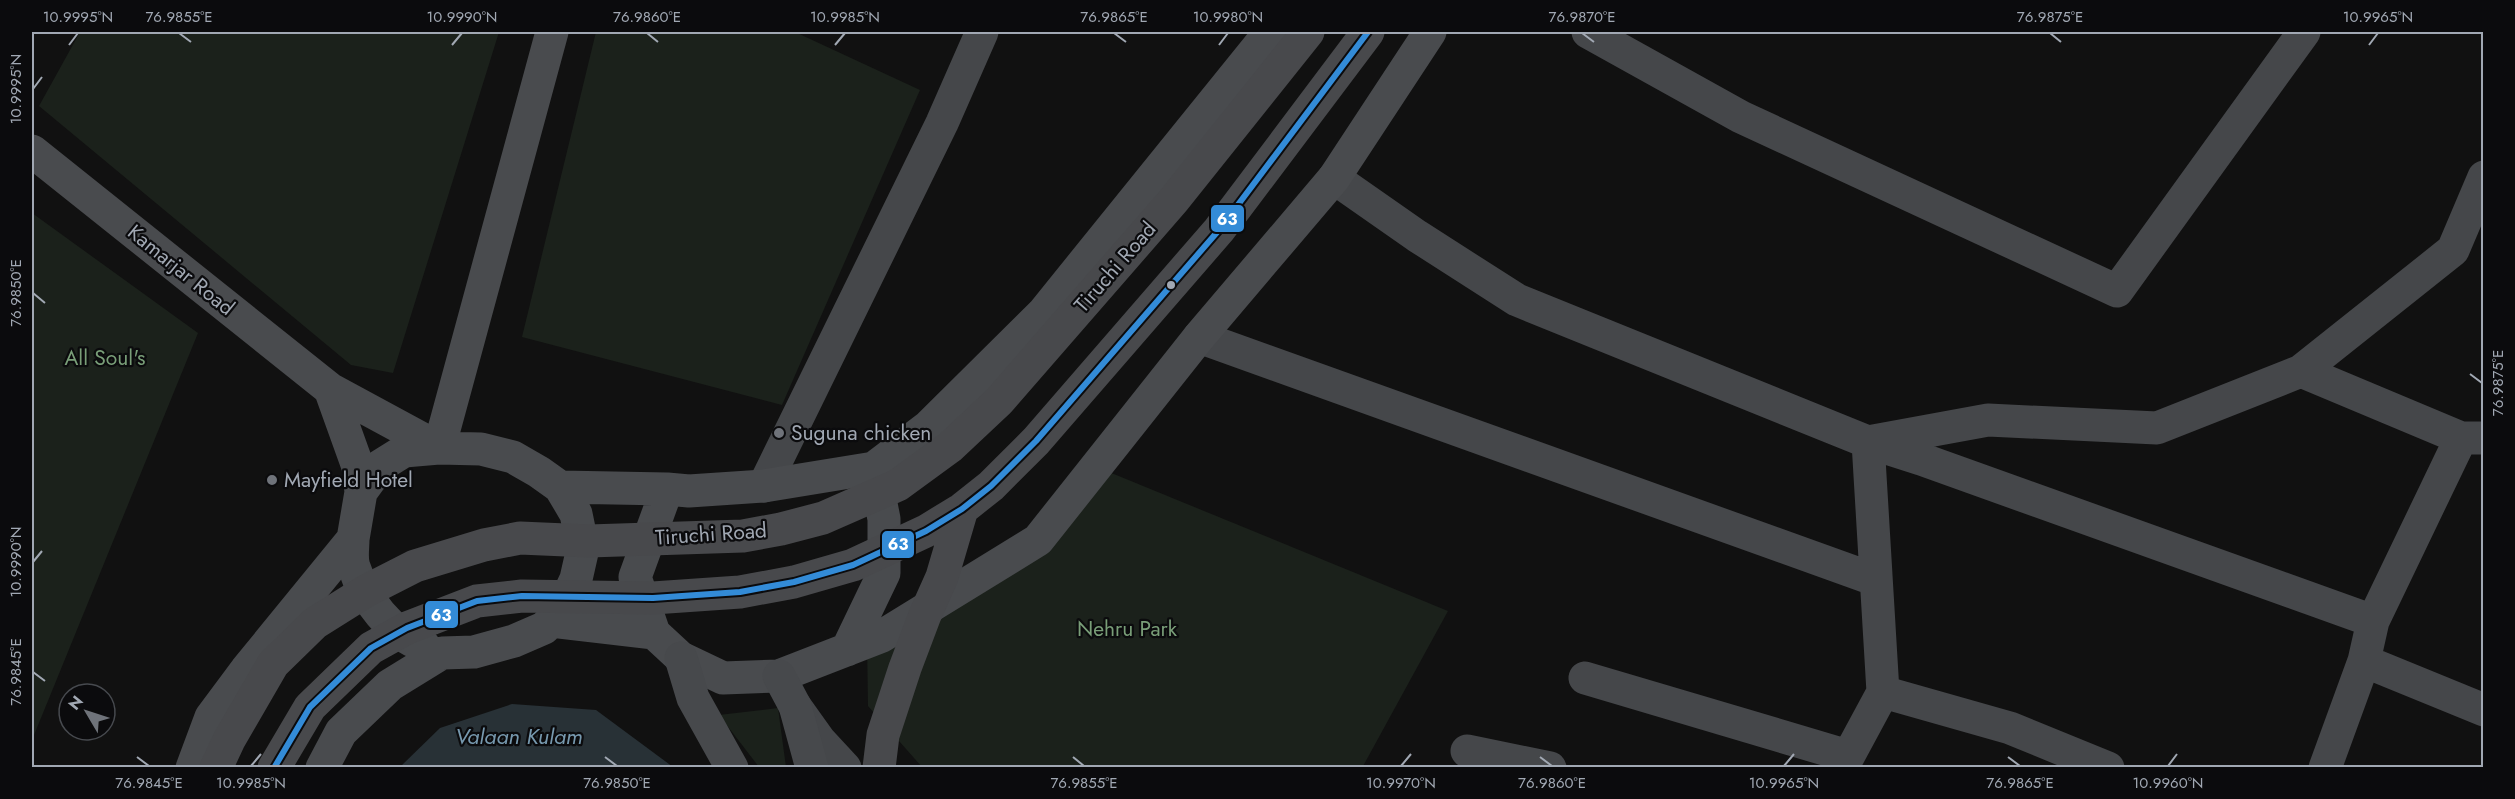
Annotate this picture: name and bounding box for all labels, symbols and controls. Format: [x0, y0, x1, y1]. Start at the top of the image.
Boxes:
text: 10.9995°N [43, 6, 113, 28]
text: 76.9855°E [145, 6, 213, 28]
text: 10.9990°N [427, 6, 497, 28]
text: 76.9860°E [613, 6, 681, 28]
text: 10.9985°N [810, 6, 880, 28]
text: 76.9865°E [1080, 6, 1148, 28]
text: 10.9980°N [1193, 6, 1263, 28]
text: 76.9870°E [1549, 6, 1615, 28]
text: 76.9875°E [2017, 6, 2083, 28]
text: 10.9965°N [2343, 6, 2413, 28]
text: 10.9995°N [5, 54, 27, 124]
line badge: 63 [1210, 204, 1245, 233]
text: 63 [1217, 208, 1237, 231]
street label: Tiruchi Road [1067, 215, 1163, 319]
street label: Kamarjar Road [121, 217, 241, 323]
text: 76.9850°E [5, 259, 27, 327]
unlabelled marker [1165, 279, 1177, 291]
park label: All Soul's [65, 343, 146, 373]
text: 76.9875°E [2487, 350, 2509, 416]
place label: Suguna chicken [791, 418, 931, 448]
marker: Suguna chicken [772, 426, 786, 440]
place label: Mayfield Hotel [284, 465, 413, 495]
marker: Mayfield Hotel [265, 473, 279, 487]
street label: Tiruchi Road [654, 515, 768, 553]
text: 10.9990°N [5, 527, 27, 597]
line badge: 63 [881, 530, 915, 559]
text: 63 [888, 533, 908, 556]
line badge: 63 [424, 600, 459, 629]
text: 63 [431, 604, 451, 627]
park label: Nehru Park [1077, 614, 1178, 644]
text: 76.9845°E [5, 638, 27, 706]
north arrow [57, 682, 117, 742]
text: N [63, 691, 89, 715]
water label: Valaan Kulam [455, 720, 583, 752]
text: 76.9845°E [115, 772, 183, 794]
text: 10.9985°N [216, 772, 286, 794]
text: 76.9850°E [583, 772, 651, 794]
text: 76.9855°E [1050, 772, 1118, 794]
text: 10.9970°N [1366, 772, 1436, 794]
text: 76.9860°E [1518, 772, 1586, 794]
text: 10.9965°N [1749, 772, 1819, 794]
text: 76.9865°E [1986, 772, 2054, 794]
text: 10.9960°N [2133, 772, 2203, 794]

